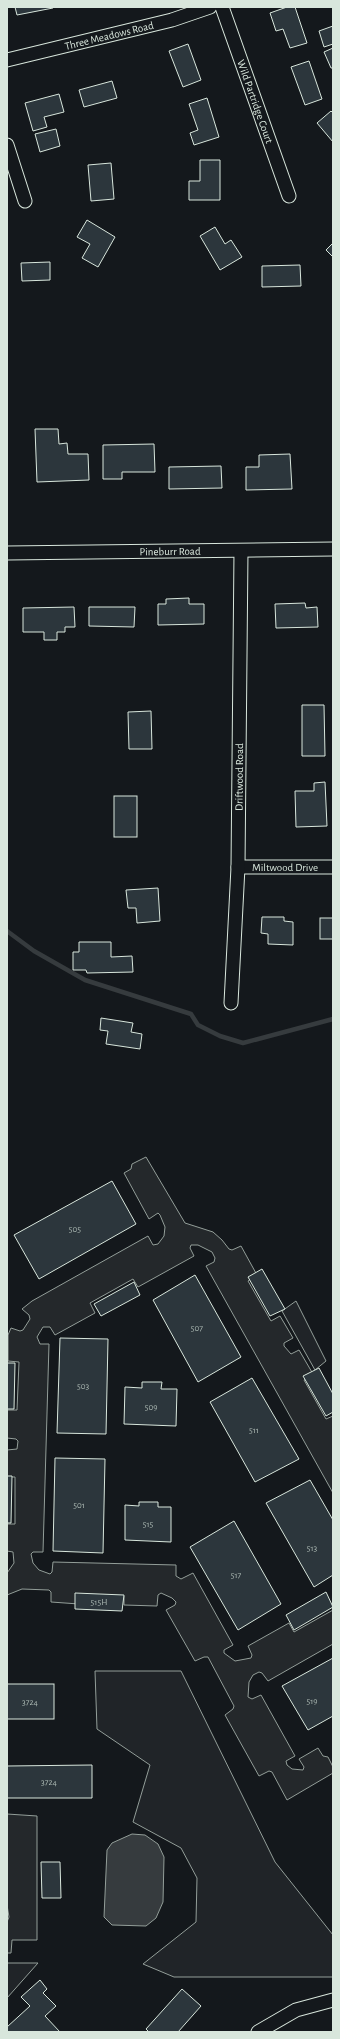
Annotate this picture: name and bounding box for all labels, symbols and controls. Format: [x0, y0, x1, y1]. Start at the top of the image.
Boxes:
street label: Three Meadows Road [63, 19, 155, 51]
street label: Wild Partridge Court [236, 58, 275, 145]
street label: Pineburr Road [139, 545, 201, 557]
street label: Driftwood Road [233, 743, 245, 811]
street label: Miltwood Drive [252, 862, 318, 873]
house number: 505 [69, 1225, 81, 1234]
house number: 507 [191, 1324, 203, 1333]
house number: 503 [77, 1382, 89, 1391]
house number: 509 [145, 1403, 157, 1412]
house number: 511 [249, 1426, 259, 1435]
house number: 501 [73, 1501, 85, 1510]
house number: 515 [143, 1520, 154, 1529]
house number: 513 [307, 1544, 318, 1553]
house number: 517 [231, 1571, 242, 1580]
house number: 515H [91, 1598, 107, 1607]
house number: 519 [306, 1697, 318, 1706]
house number: 3724 [22, 1698, 39, 1707]
house number: 3724 [41, 1778, 58, 1787]

